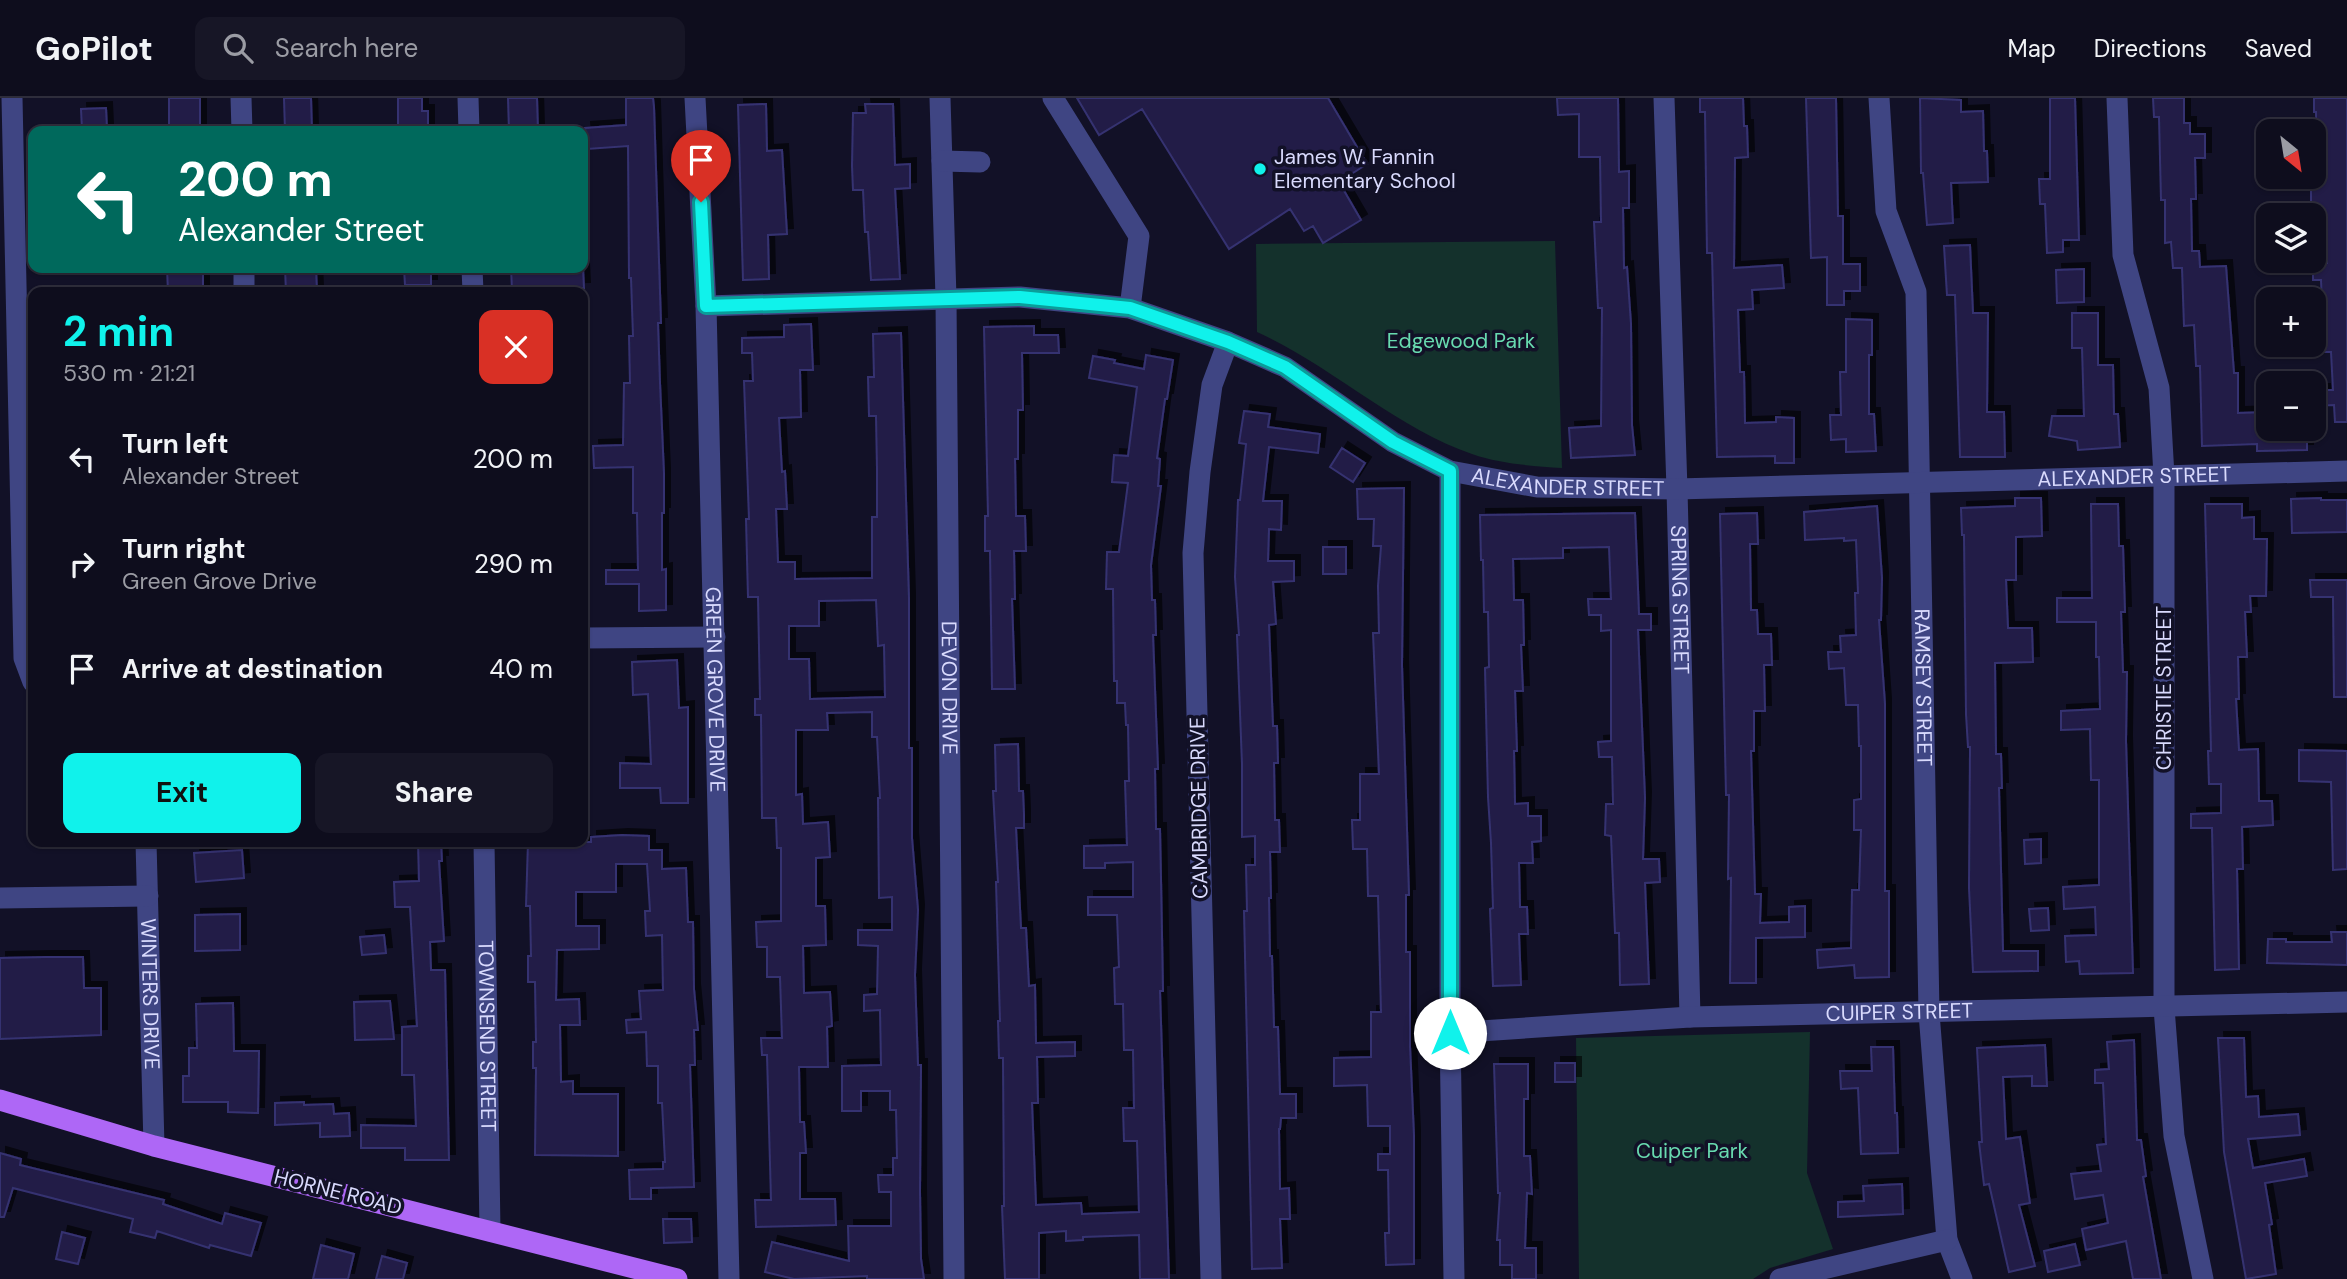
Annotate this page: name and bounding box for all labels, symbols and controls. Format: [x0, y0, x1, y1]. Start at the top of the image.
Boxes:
search box [195, 17, 685, 80]
text: GoPilot [35, 27, 153, 70]
icon: search [219, 29, 257, 67]
text: Search here [275, 31, 418, 65]
text: Map [2008, 33, 2056, 64]
text: Directions [2094, 33, 2207, 64]
text: Saved [2245, 33, 2312, 64]
north arrow [2256, 119, 2326, 189]
map controls [2256, 119, 2326, 441]
pin [671, 130, 731, 202]
icon: arrive [682, 141, 720, 179]
place label: James W. Fannin Elementary School [1274, 143, 1456, 195]
text: 200 m [178, 147, 333, 211]
icon: left [63, 154, 154, 245]
marker: James W. Fannin Elementary School [1252, 161, 1268, 177]
button: layers [2256, 203, 2326, 273]
text: Alexander Street [178, 209, 425, 251]
button: + [2256, 287, 2326, 357]
text: 2 min [63, 304, 174, 359]
button: close [479, 310, 553, 384]
park label: Edgewood Park [1387, 327, 1536, 355]
text: 530 m · 21:21 [63, 358, 195, 388]
button: − [2256, 371, 2326, 441]
text: Turn left [122, 427, 229, 461]
icon: left [63, 440, 101, 478]
text: 200 m [473, 442, 553, 476]
street label: ALEXANDER STREET [2037, 460, 2232, 493]
text: Alexander Street [122, 461, 299, 491]
street label: ALEXANDER STREET [1469, 461, 1665, 503]
street label: SPRING STREET [1664, 525, 1696, 675]
text: Turn right [122, 532, 246, 566]
icon: right [63, 545, 101, 583]
text: 290 m [474, 547, 553, 581]
text: Green Grove Drive [122, 566, 317, 596]
street label: GREEN GROVE DRIVE [699, 586, 731, 793]
street label: CHRISTIE STREET [2150, 606, 2178, 770]
street label: RAMSEY STREET [1908, 608, 1939, 767]
street label: DEVON DRIVE [935, 621, 964, 755]
icon: arrive [63, 650, 101, 688]
text: Arrive at destination [122, 652, 383, 686]
text: 40 m [489, 652, 553, 686]
street label: CAMBRIDGE DRIVE [1183, 717, 1215, 899]
button: Exit [63, 753, 301, 833]
button: Share [315, 753, 553, 833]
street label: WINTERS DRIVE [134, 918, 166, 1070]
street label: TOWNSEND STREET [472, 940, 502, 1132]
position arrow [1413, 996, 1487, 1070]
street label: CUIPER STREET [1825, 997, 1974, 1028]
park label: Cuiper Park [1636, 1137, 1748, 1165]
street label: HORNE ROAD [271, 1163, 405, 1221]

